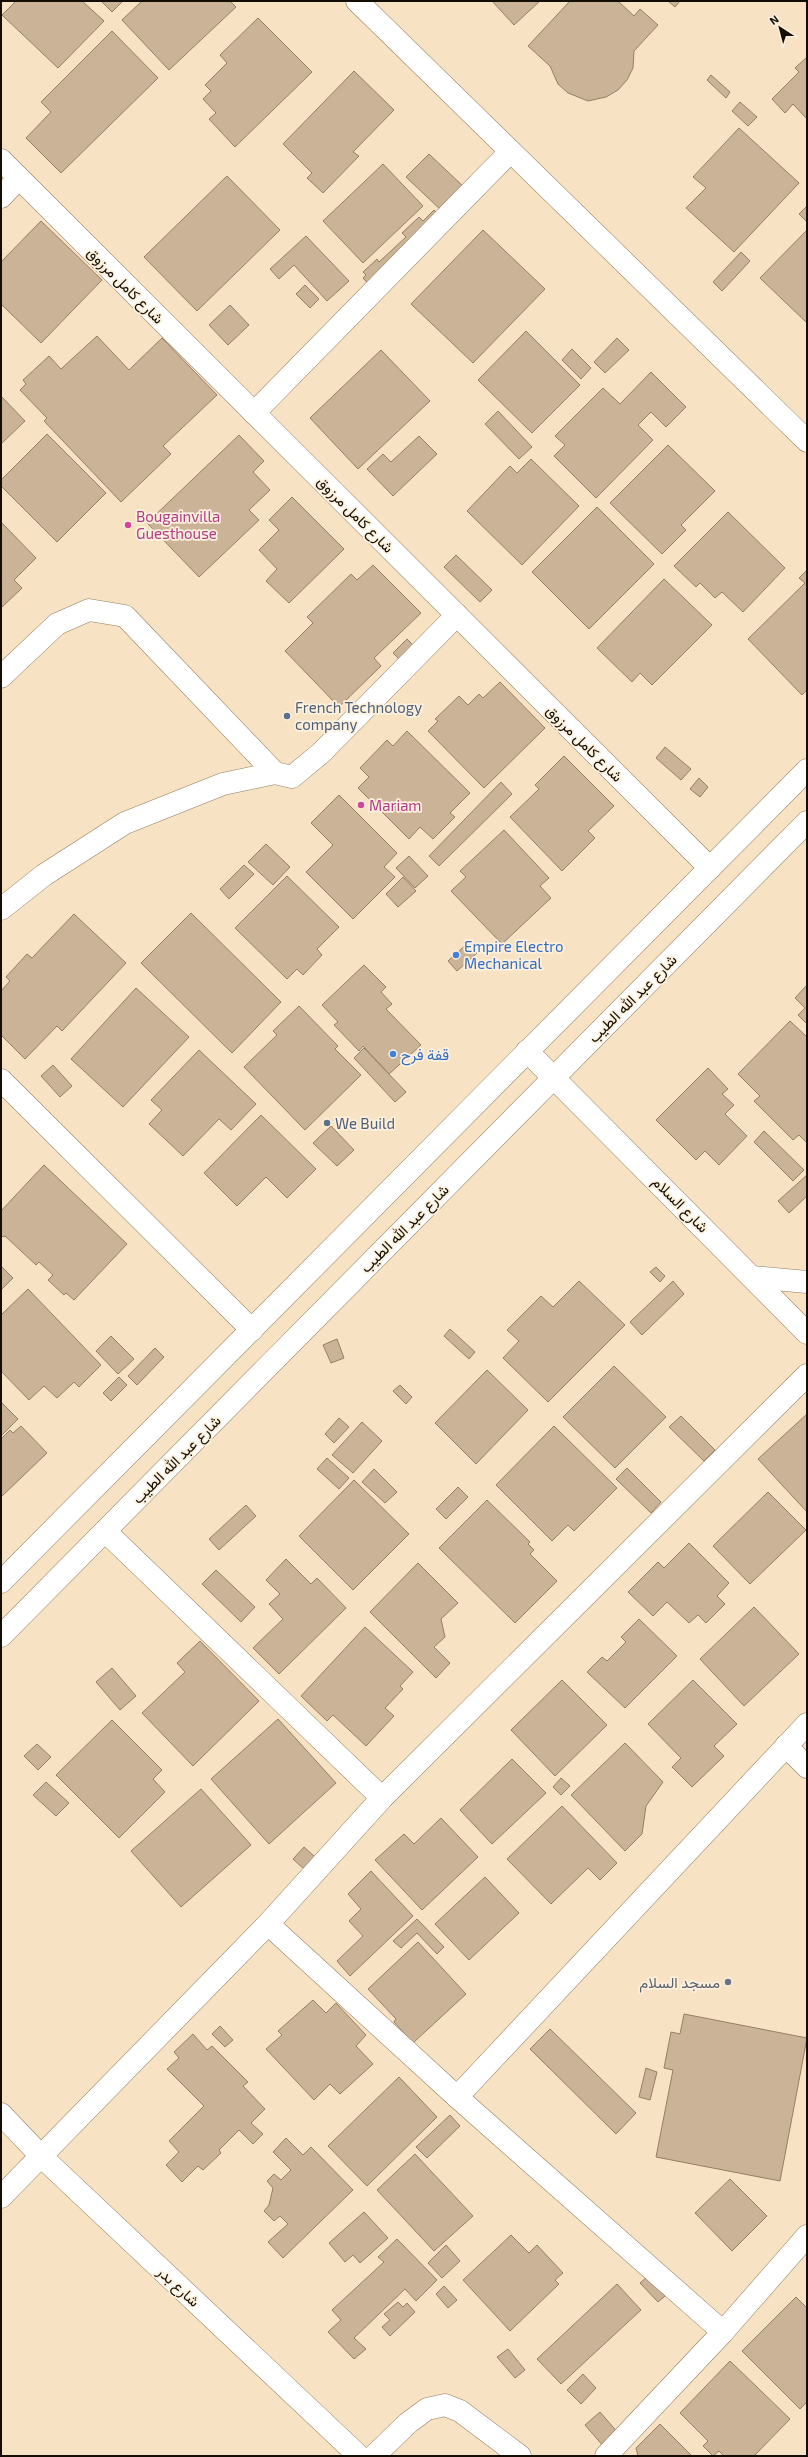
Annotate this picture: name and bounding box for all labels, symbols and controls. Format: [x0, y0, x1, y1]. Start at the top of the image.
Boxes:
north arrow [760, 8, 800, 48]
text: N [767, 12, 781, 27]
street label: شارع كامل مرزوق [82, 243, 168, 329]
street label: شارع كامل مرزوق [312, 472, 398, 558]
place label: Bougainvilla Guesthouse [136, 507, 220, 542]
marker: Bougainvilla Guesthouse [123, 520, 133, 530]
place label: French Technology company [295, 698, 422, 733]
street label: شارع كامل مرزوق [541, 701, 627, 787]
marker: French Technology company [282, 711, 292, 721]
place label: Mariam [369, 796, 422, 814]
marker: Mariam [356, 800, 366, 810]
place label: Empire Electro Mechanical [464, 937, 563, 972]
marker: Empire Electro Mechanical [451, 950, 461, 960]
street label: شارع عبد الله الطيب [584, 950, 682, 1048]
place label: قفة فرح [401, 1045, 449, 1066]
marker: قفة فرح [388, 1049, 398, 1059]
place label: We Build [335, 1114, 395, 1132]
marker: We Build [322, 1118, 332, 1128]
street label: شارع السلام [647, 1172, 713, 1238]
street label: شارع عبد الله الطيب [356, 1180, 454, 1278]
street label: شارع عبد الله الطيب [128, 1411, 226, 1509]
place label: مسجد السلام [639, 1973, 720, 1993]
marker: مسجد السلام [723, 1977, 733, 1987]
street label: شارع بدر [151, 2261, 204, 2312]

